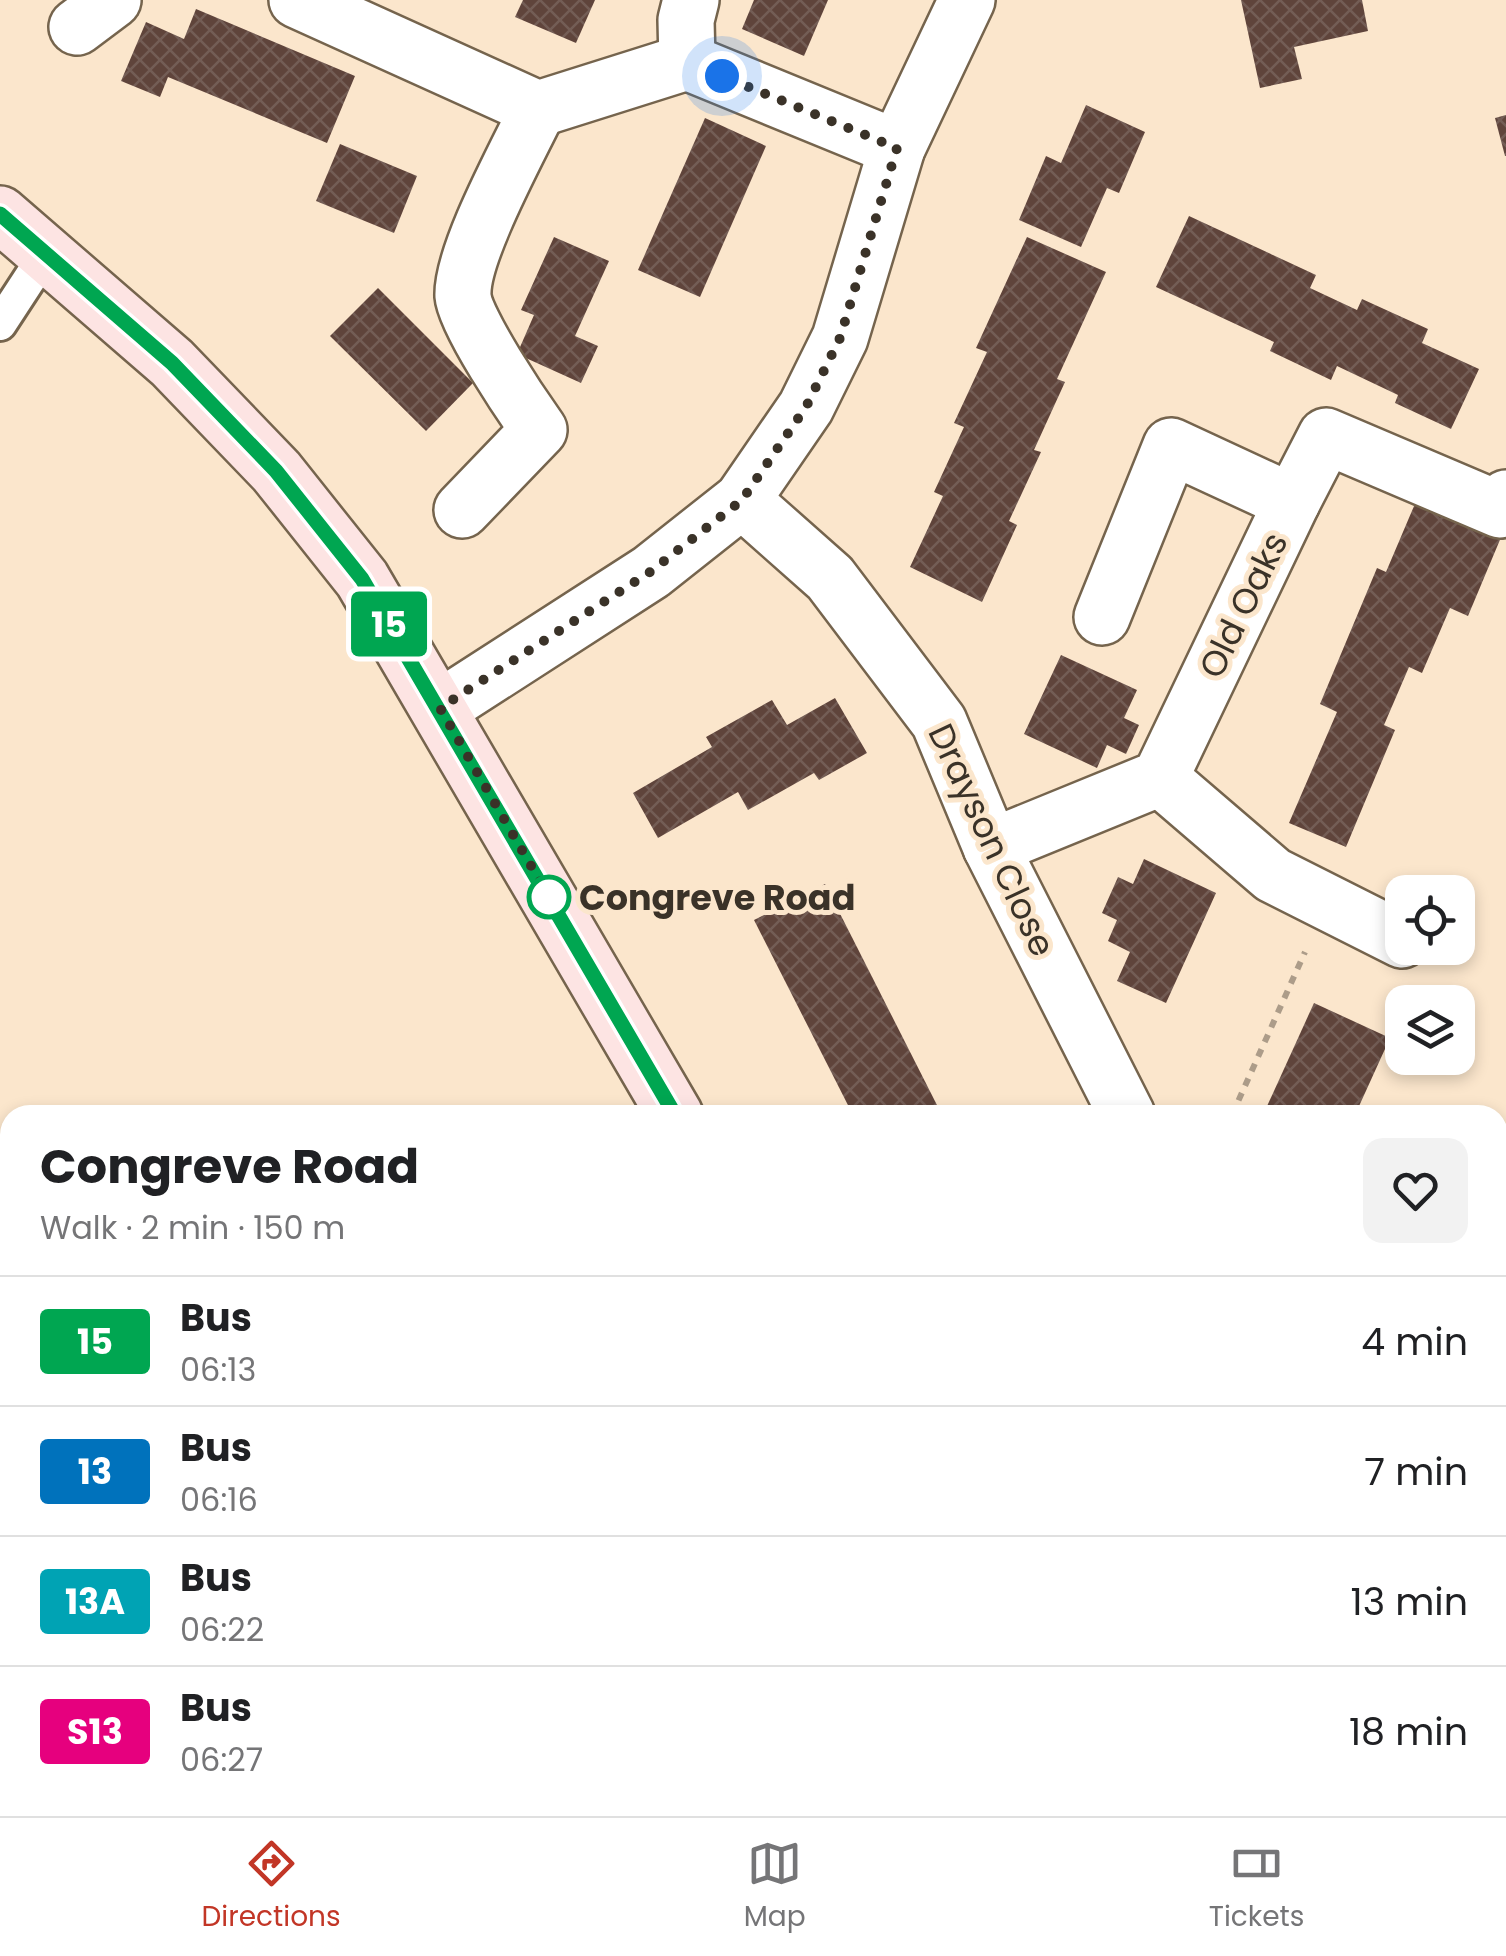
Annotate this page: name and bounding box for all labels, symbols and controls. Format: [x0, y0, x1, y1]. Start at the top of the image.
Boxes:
your location [697, 51, 747, 101]
street label: Old Oaks [1187, 524, 1299, 686]
line badge: 15 [344, 592, 434, 656]
text: 15 [371, 600, 407, 649]
street label: Drayson Close [917, 716, 1067, 964]
place label: Congreve Road [579, 873, 855, 922]
map controls [1385, 875, 1475, 1075]
button: locate [1385, 875, 1475, 965]
marker: Congreve Road [528, 876, 570, 918]
button: layers [1385, 985, 1475, 1075]
text: Congreve Road [40, 1133, 419, 1200]
button: heart [1363, 1138, 1468, 1243]
text: Walk · 2 min · 150 m [40, 1205, 345, 1250]
text: Bus [180, 1291, 252, 1344]
text: 4 min [1361, 1315, 1468, 1368]
text: 15 [77, 1317, 113, 1366]
text: 06:13 [180, 1347, 256, 1392]
text: Bus [180, 1421, 252, 1474]
text: 7 min [1364, 1445, 1468, 1498]
text: 13 [78, 1447, 112, 1496]
text: 06:16 [180, 1477, 258, 1522]
text: Bus [180, 1551, 252, 1604]
text: 13 min [1351, 1575, 1468, 1628]
text: 13A [65, 1577, 125, 1626]
text: 06:22 [180, 1607, 264, 1652]
text: Bus [180, 1681, 252, 1734]
text: 18 min [1349, 1705, 1468, 1758]
text: S13 [67, 1707, 123, 1756]
text: 06:27 [180, 1737, 263, 1782]
tab: Directions [202, 1836, 341, 1938]
tab: Map [744, 1836, 806, 1938]
tab: Tickets [1209, 1836, 1304, 1938]

